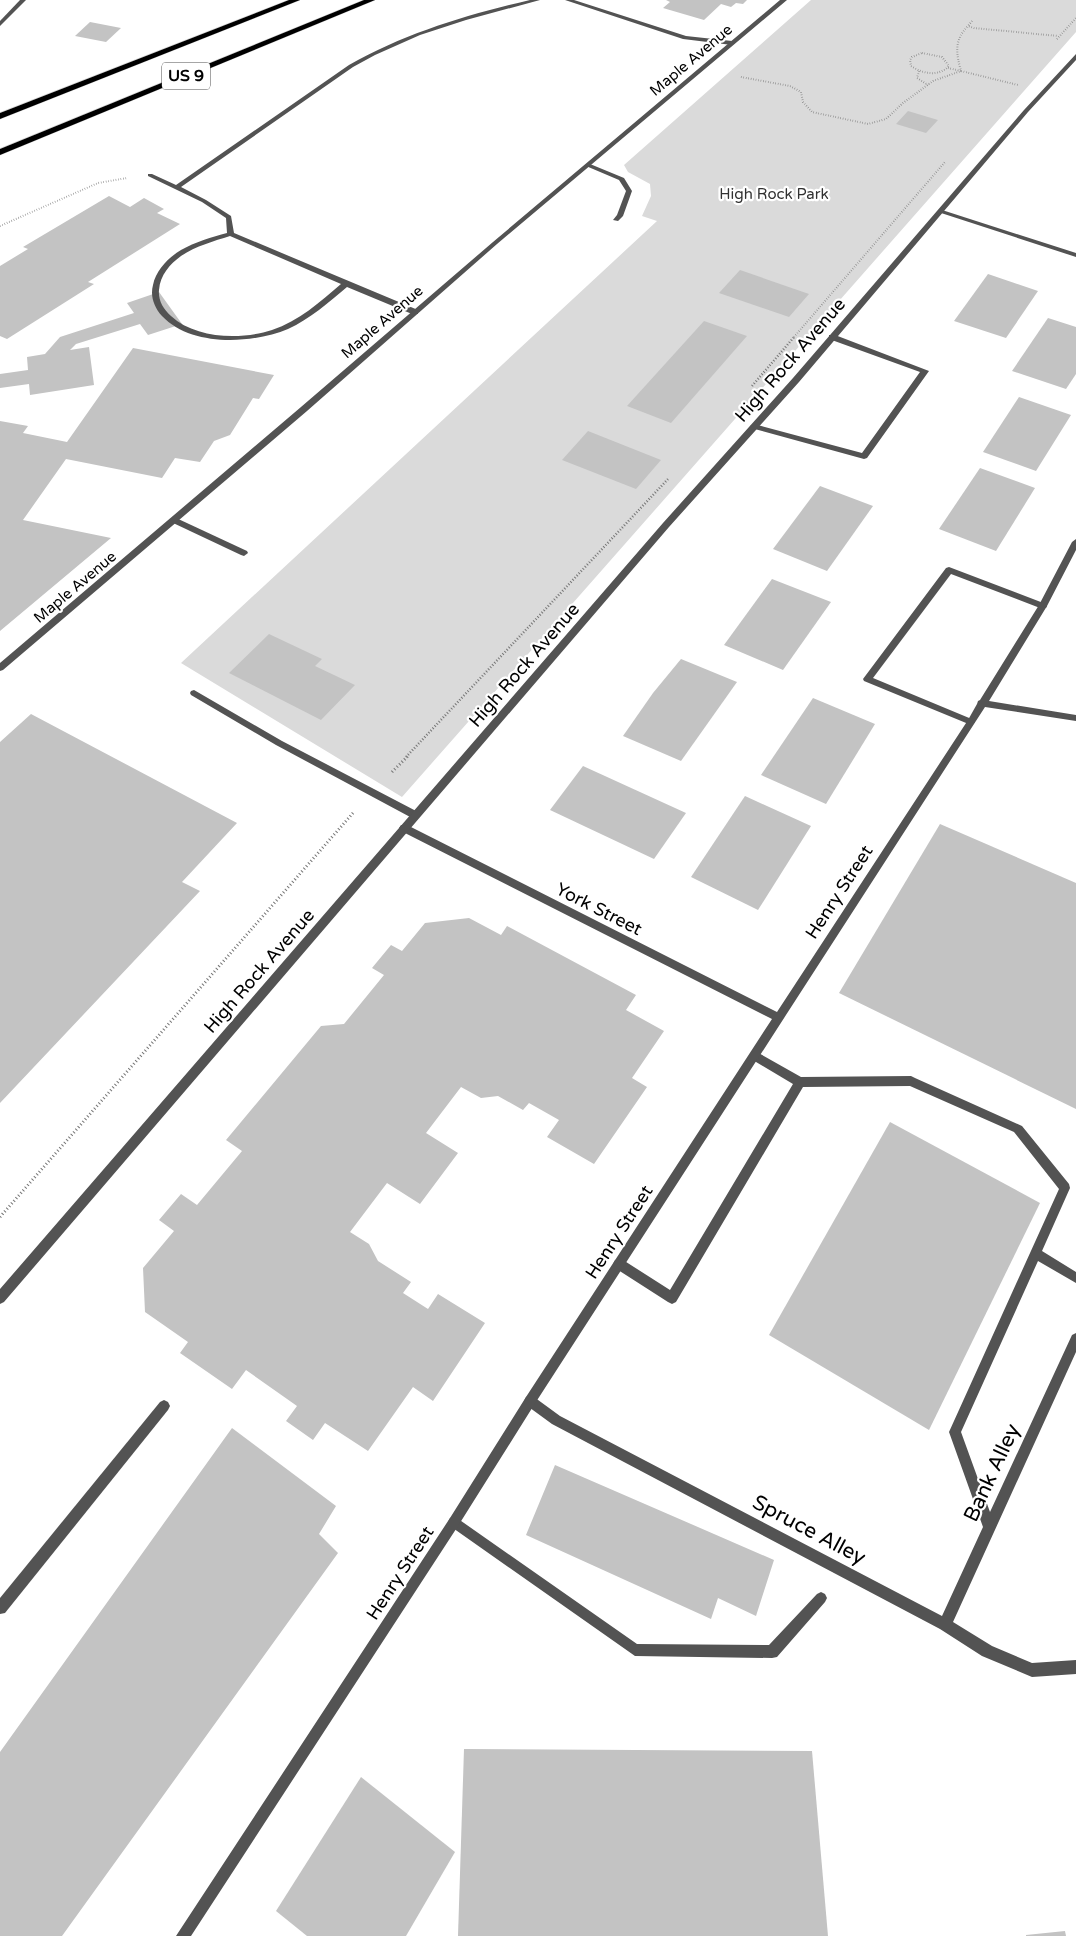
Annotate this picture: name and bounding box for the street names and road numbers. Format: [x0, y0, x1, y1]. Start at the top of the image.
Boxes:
street label: Maple Avenue [646, 20, 736, 100]
road number: US 9 [162, 62, 210, 90]
street label: Maple Avenue [338, 282, 426, 362]
street label: High Rock Avenue [730, 293, 850, 427]
street label: Maple Avenue [30, 547, 120, 627]
street label: High Rock Avenue [464, 598, 584, 732]
street label: Henry Street [801, 841, 877, 943]
street label: York Street [552, 878, 646, 940]
street label: High Rock Avenue [199, 904, 319, 1038]
street label: Henry Street [581, 1181, 657, 1283]
street label: Bank Alley [958, 1420, 1026, 1526]
street label: Spruce Alley [748, 1490, 870, 1570]
street label: Henry Street [362, 1522, 438, 1624]

